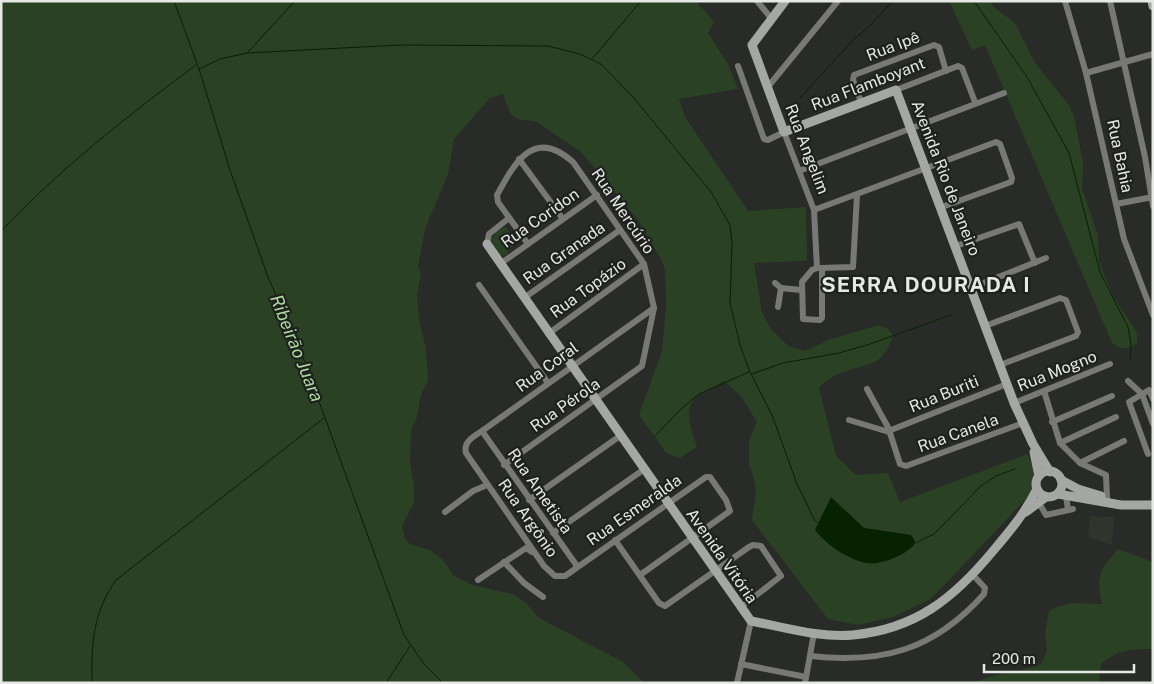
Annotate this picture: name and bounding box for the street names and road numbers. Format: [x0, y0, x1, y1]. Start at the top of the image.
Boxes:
street label: Rua Ipê [864, 27, 922, 65]
street label: Rua Flamboyant [808, 54, 928, 114]
street label: Avenida Rio de Janeiro [908, 98, 984, 258]
street label: Rua Angelim [781, 101, 833, 197]
street label: Rua Bahia [1103, 118, 1137, 194]
street label: Rua Mercúrio [587, 165, 659, 257]
street label: Rua Coridon [497, 184, 583, 252]
street label: Rua Granada [519, 218, 609, 288]
street label: Rua Topázio [546, 254, 630, 322]
street label: Rua Coral [512, 338, 582, 396]
street label: Rua Mogno [1014, 346, 1100, 396]
street label: Rua Buriti [906, 371, 982, 417]
street label: Rua Pérola [527, 374, 603, 436]
street label: Rua Canela [915, 410, 1001, 456]
street label: Rua Ametista [504, 445, 576, 537]
street label: Rua Esmeralda [583, 470, 685, 550]
street label: Rua Argônio [494, 475, 562, 561]
street label: Avenida Vitória [682, 505, 762, 607]

